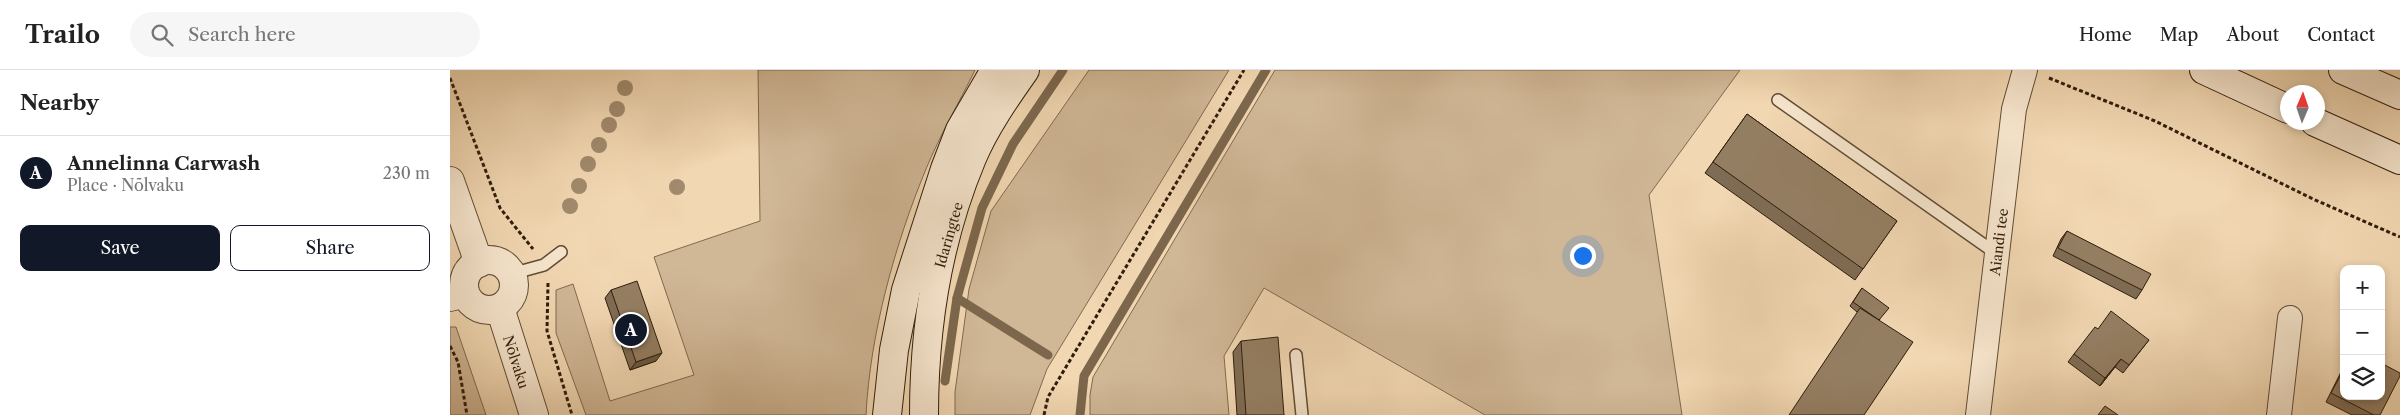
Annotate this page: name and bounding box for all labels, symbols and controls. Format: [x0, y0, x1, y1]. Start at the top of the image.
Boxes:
search box [130, 12, 480, 57]
text: Trailo [25, 20, 100, 49]
icon: search [148, 21, 176, 49]
text: Search here [188, 23, 296, 46]
text: Home [2079, 24, 2132, 46]
text: Map [2160, 24, 2198, 46]
text: About [2226, 24, 2279, 46]
text: Contact [2307, 24, 2375, 46]
north arrow [2280, 85, 2325, 130]
text: Nearby [20, 90, 99, 115]
text: Annelinna Carwash [67, 152, 260, 175]
text: A [30, 163, 42, 183]
text: 230 m [383, 163, 430, 183]
text: Place · Nõlvaku [67, 175, 184, 195]
street label: Idaringtee [931, 200, 967, 270]
street label: Aiandi tee [1986, 207, 2012, 278]
button: Save [20, 225, 220, 271]
button: Share [230, 225, 430, 271]
your location [1570, 243, 1596, 269]
map controls [2340, 265, 2385, 400]
button: + [2340, 265, 2385, 310]
button: − [2340, 310, 2385, 355]
pin: A [615, 311, 647, 349]
street label: Nõlvaku [499, 333, 533, 391]
button: layers [2340, 355, 2385, 400]

